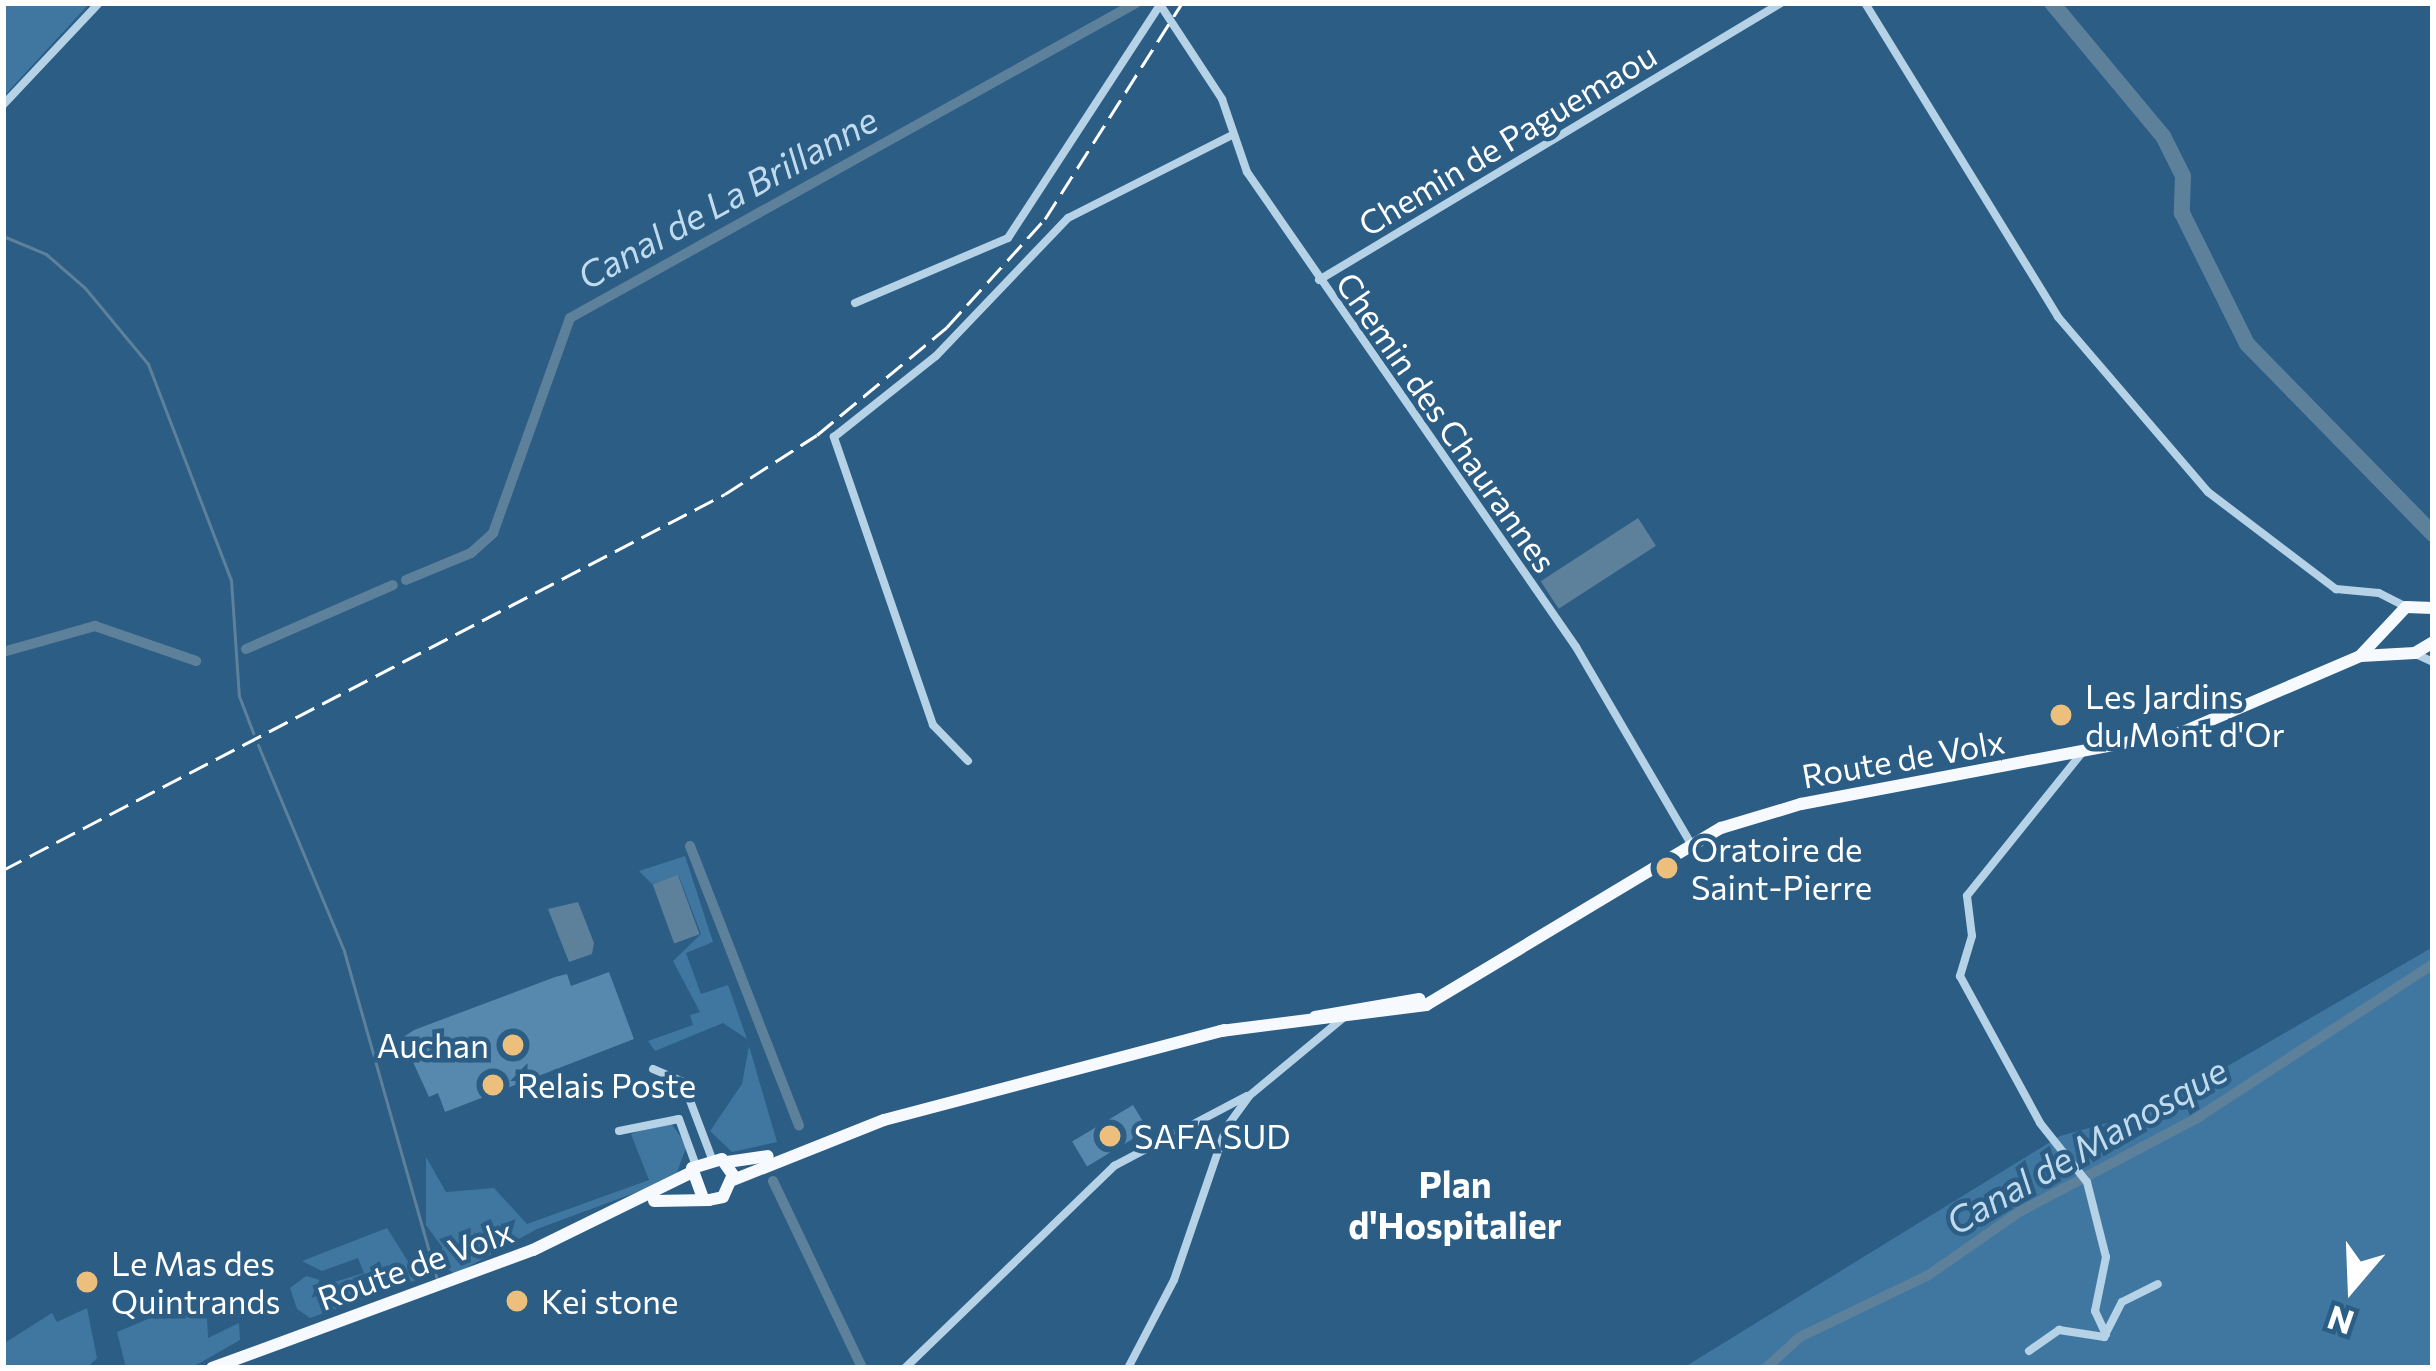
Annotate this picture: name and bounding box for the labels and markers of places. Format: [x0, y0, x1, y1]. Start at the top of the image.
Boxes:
place label: Les Jardins du Mont d'Or [2085, 676, 2285, 754]
marker: Les Jardins du Mont d'Or [2048, 702, 2074, 728]
place label: Oratoire de Saint-Pierre [1691, 829, 1872, 907]
marker: Oratoire de Saint-Pierre [1654, 855, 1680, 881]
place label: Auchan [377, 1025, 489, 1065]
marker: Auchan [500, 1032, 526, 1058]
place label: Relais Poste [517, 1065, 696, 1105]
marker: Relais Poste [480, 1072, 506, 1098]
place label: SAFA SUD [1134, 1116, 1291, 1156]
marker: SAFA SUD [1097, 1123, 1123, 1149]
place label: Le Mas des Quintrands [111, 1243, 280, 1321]
marker: Le Mas des Quintrands [74, 1269, 100, 1295]
place label: Kei stone [541, 1281, 678, 1321]
marker: Kei stone [504, 1288, 530, 1314]

